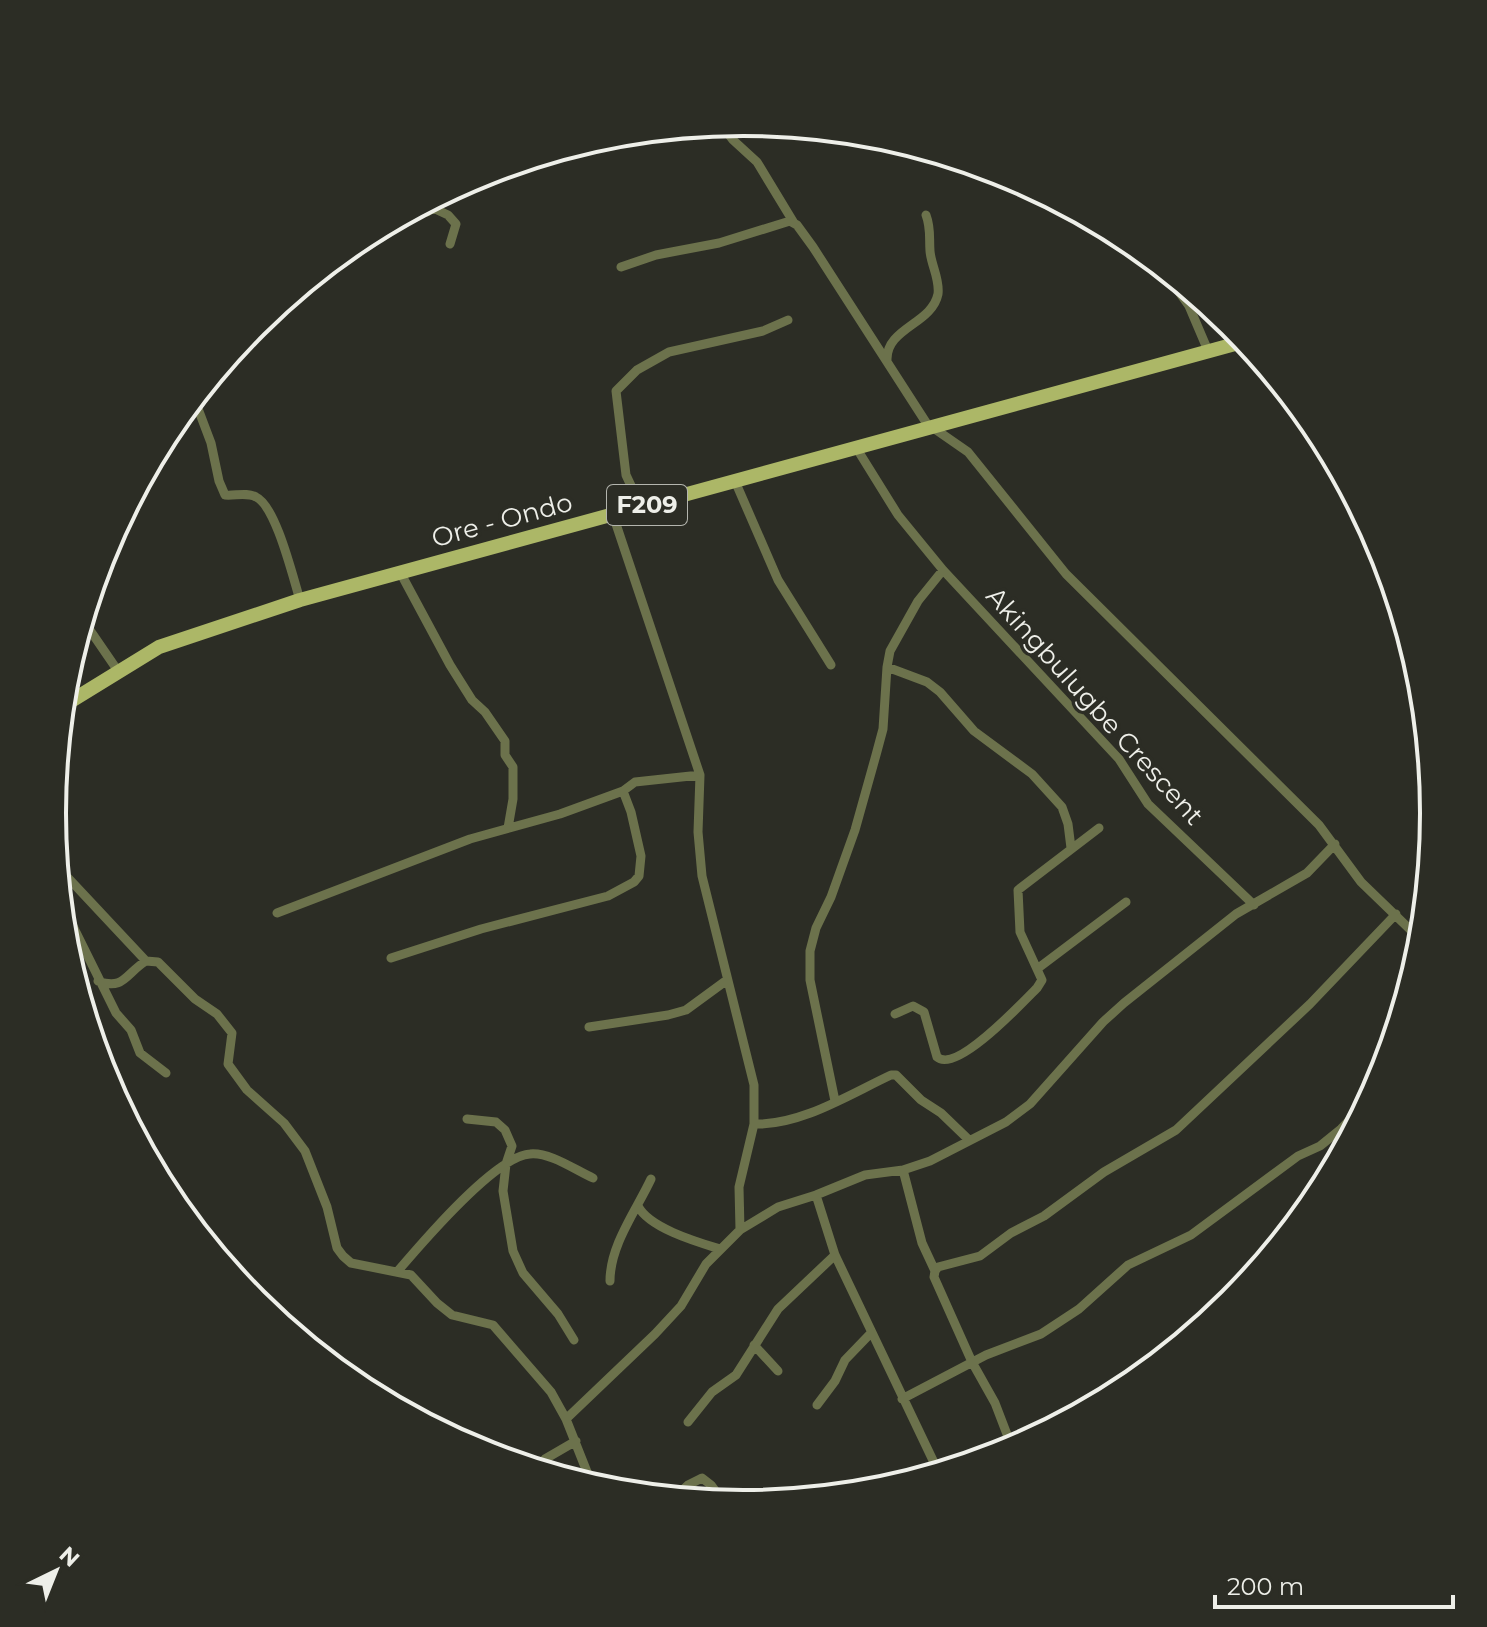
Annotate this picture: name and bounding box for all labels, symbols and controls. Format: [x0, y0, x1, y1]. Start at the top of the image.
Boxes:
road number: F209 [607, 485, 687, 525]
street label: Ore - Ondo [428, 486, 576, 554]
street label: Akingbulugbe Crescent [980, 580, 1210, 832]
north arrow [16, 1531, 96, 1611]
text: N [54, 1541, 85, 1573]
scale bar [1215, 1559, 1453, 1609]
text: 200 m [1227, 1572, 1304, 1601]

